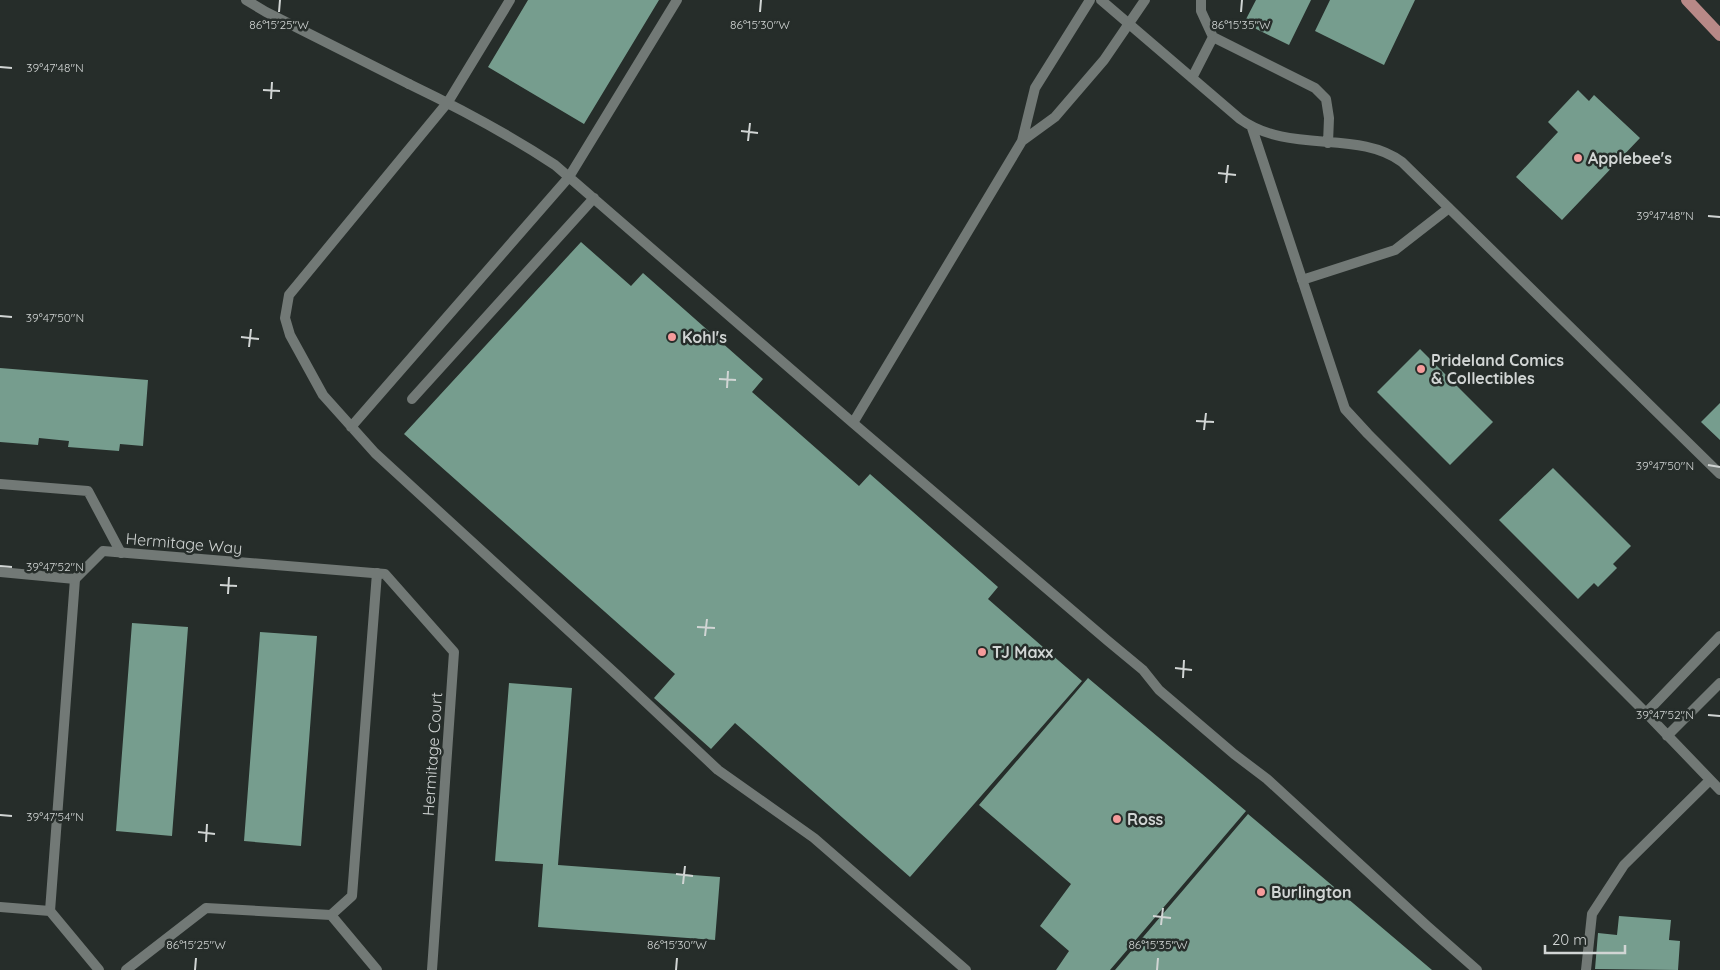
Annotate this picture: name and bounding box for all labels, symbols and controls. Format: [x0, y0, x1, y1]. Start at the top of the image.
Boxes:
text: 86°15'25"W [249, 17, 309, 32]
text: 86°15'30"W [730, 17, 790, 32]
text: 86°15'35"W [1211, 17, 1271, 32]
text: 39°47'48"N [26, 60, 84, 75]
place label: Applebee's [1588, 148, 1672, 168]
marker: Applebee's [1572, 152, 1584, 164]
text: 39°47'48"N [1636, 208, 1694, 223]
text: 39°47'50"N [26, 310, 84, 325]
place label: Kohl's [682, 327, 727, 347]
marker: Kohl's [666, 331, 678, 343]
place label: Prideland Comics & Collectibles [1431, 350, 1564, 388]
marker: Prideland Comics & Collectibles [1415, 363, 1427, 375]
text: 39°47'50"N [1636, 458, 1694, 473]
street label: Hermitage Way [125, 528, 243, 558]
text: 39°47'52"N [26, 559, 84, 574]
place label: TJ Maxx [992, 642, 1053, 662]
marker: TJ Maxx [976, 646, 988, 658]
street label: Hermitage Court [418, 692, 446, 816]
text: 39°47'52"N [1636, 707, 1694, 722]
text: 39°47'54"N [26, 809, 84, 824]
place label: Ross [1127, 809, 1164, 829]
marker: Ross [1111, 813, 1123, 825]
place label: Burlington [1271, 882, 1352, 902]
marker: Burlington [1255, 886, 1267, 898]
scale bar [1545, 922, 1625, 954]
text: 20 m [1552, 930, 1587, 949]
text: 86°15'25"W [166, 937, 226, 952]
text: 86°15'30"W [647, 937, 707, 952]
text: 86°15'35"W [1128, 937, 1188, 952]

